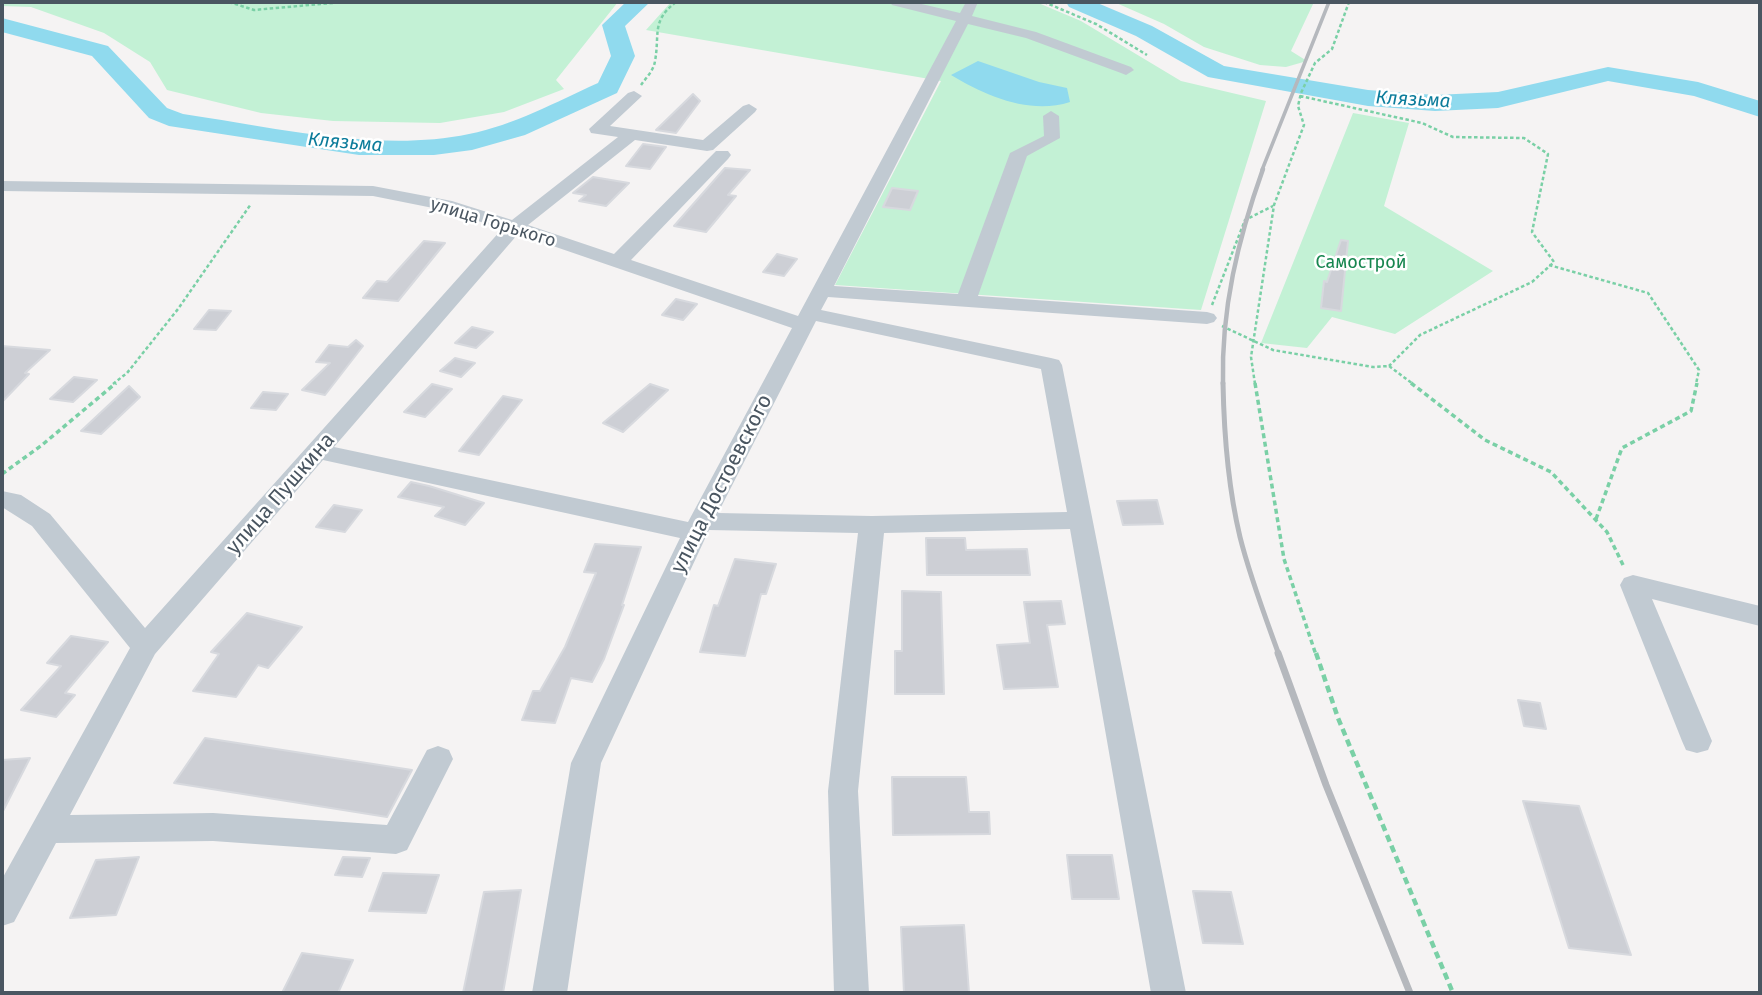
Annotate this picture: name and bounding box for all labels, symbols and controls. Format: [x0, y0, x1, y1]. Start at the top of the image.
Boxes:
water label: Клязьма [1375, 87, 1451, 113]
water label: Клязьма [307, 128, 383, 158]
street label: улица Горького [428, 194, 558, 252]
park label: Самострой [1315, 252, 1407, 274]
street label: улица Достоевского [666, 390, 778, 578]
street label: улица Пушкина [221, 428, 341, 560]

